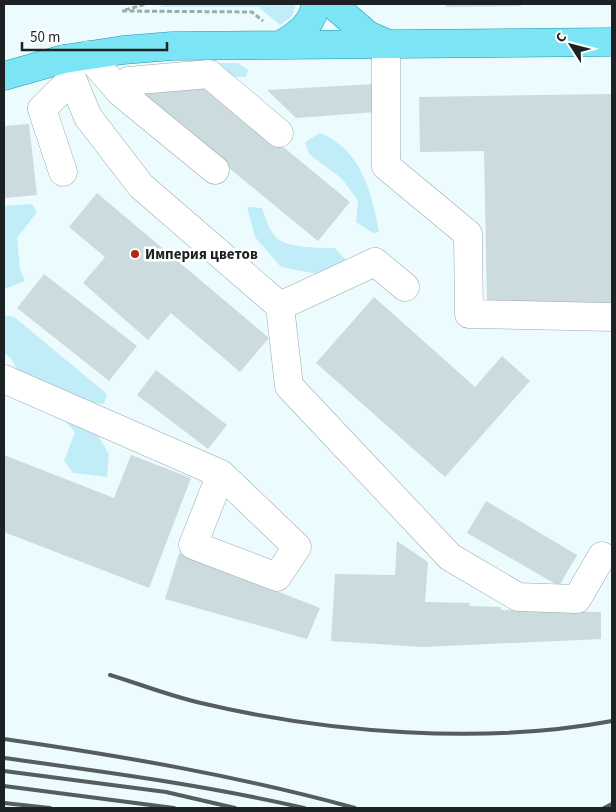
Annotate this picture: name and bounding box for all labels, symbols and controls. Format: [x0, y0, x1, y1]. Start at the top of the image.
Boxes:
scale bar [22, 20, 168, 52]
north arrow [546, 20, 596, 70]
text: 50 m [30, 27, 60, 48]
text: С [551, 29, 572, 47]
place label: Империя цветов [145, 244, 258, 265]
marker: Империя цветов [129, 248, 141, 260]

